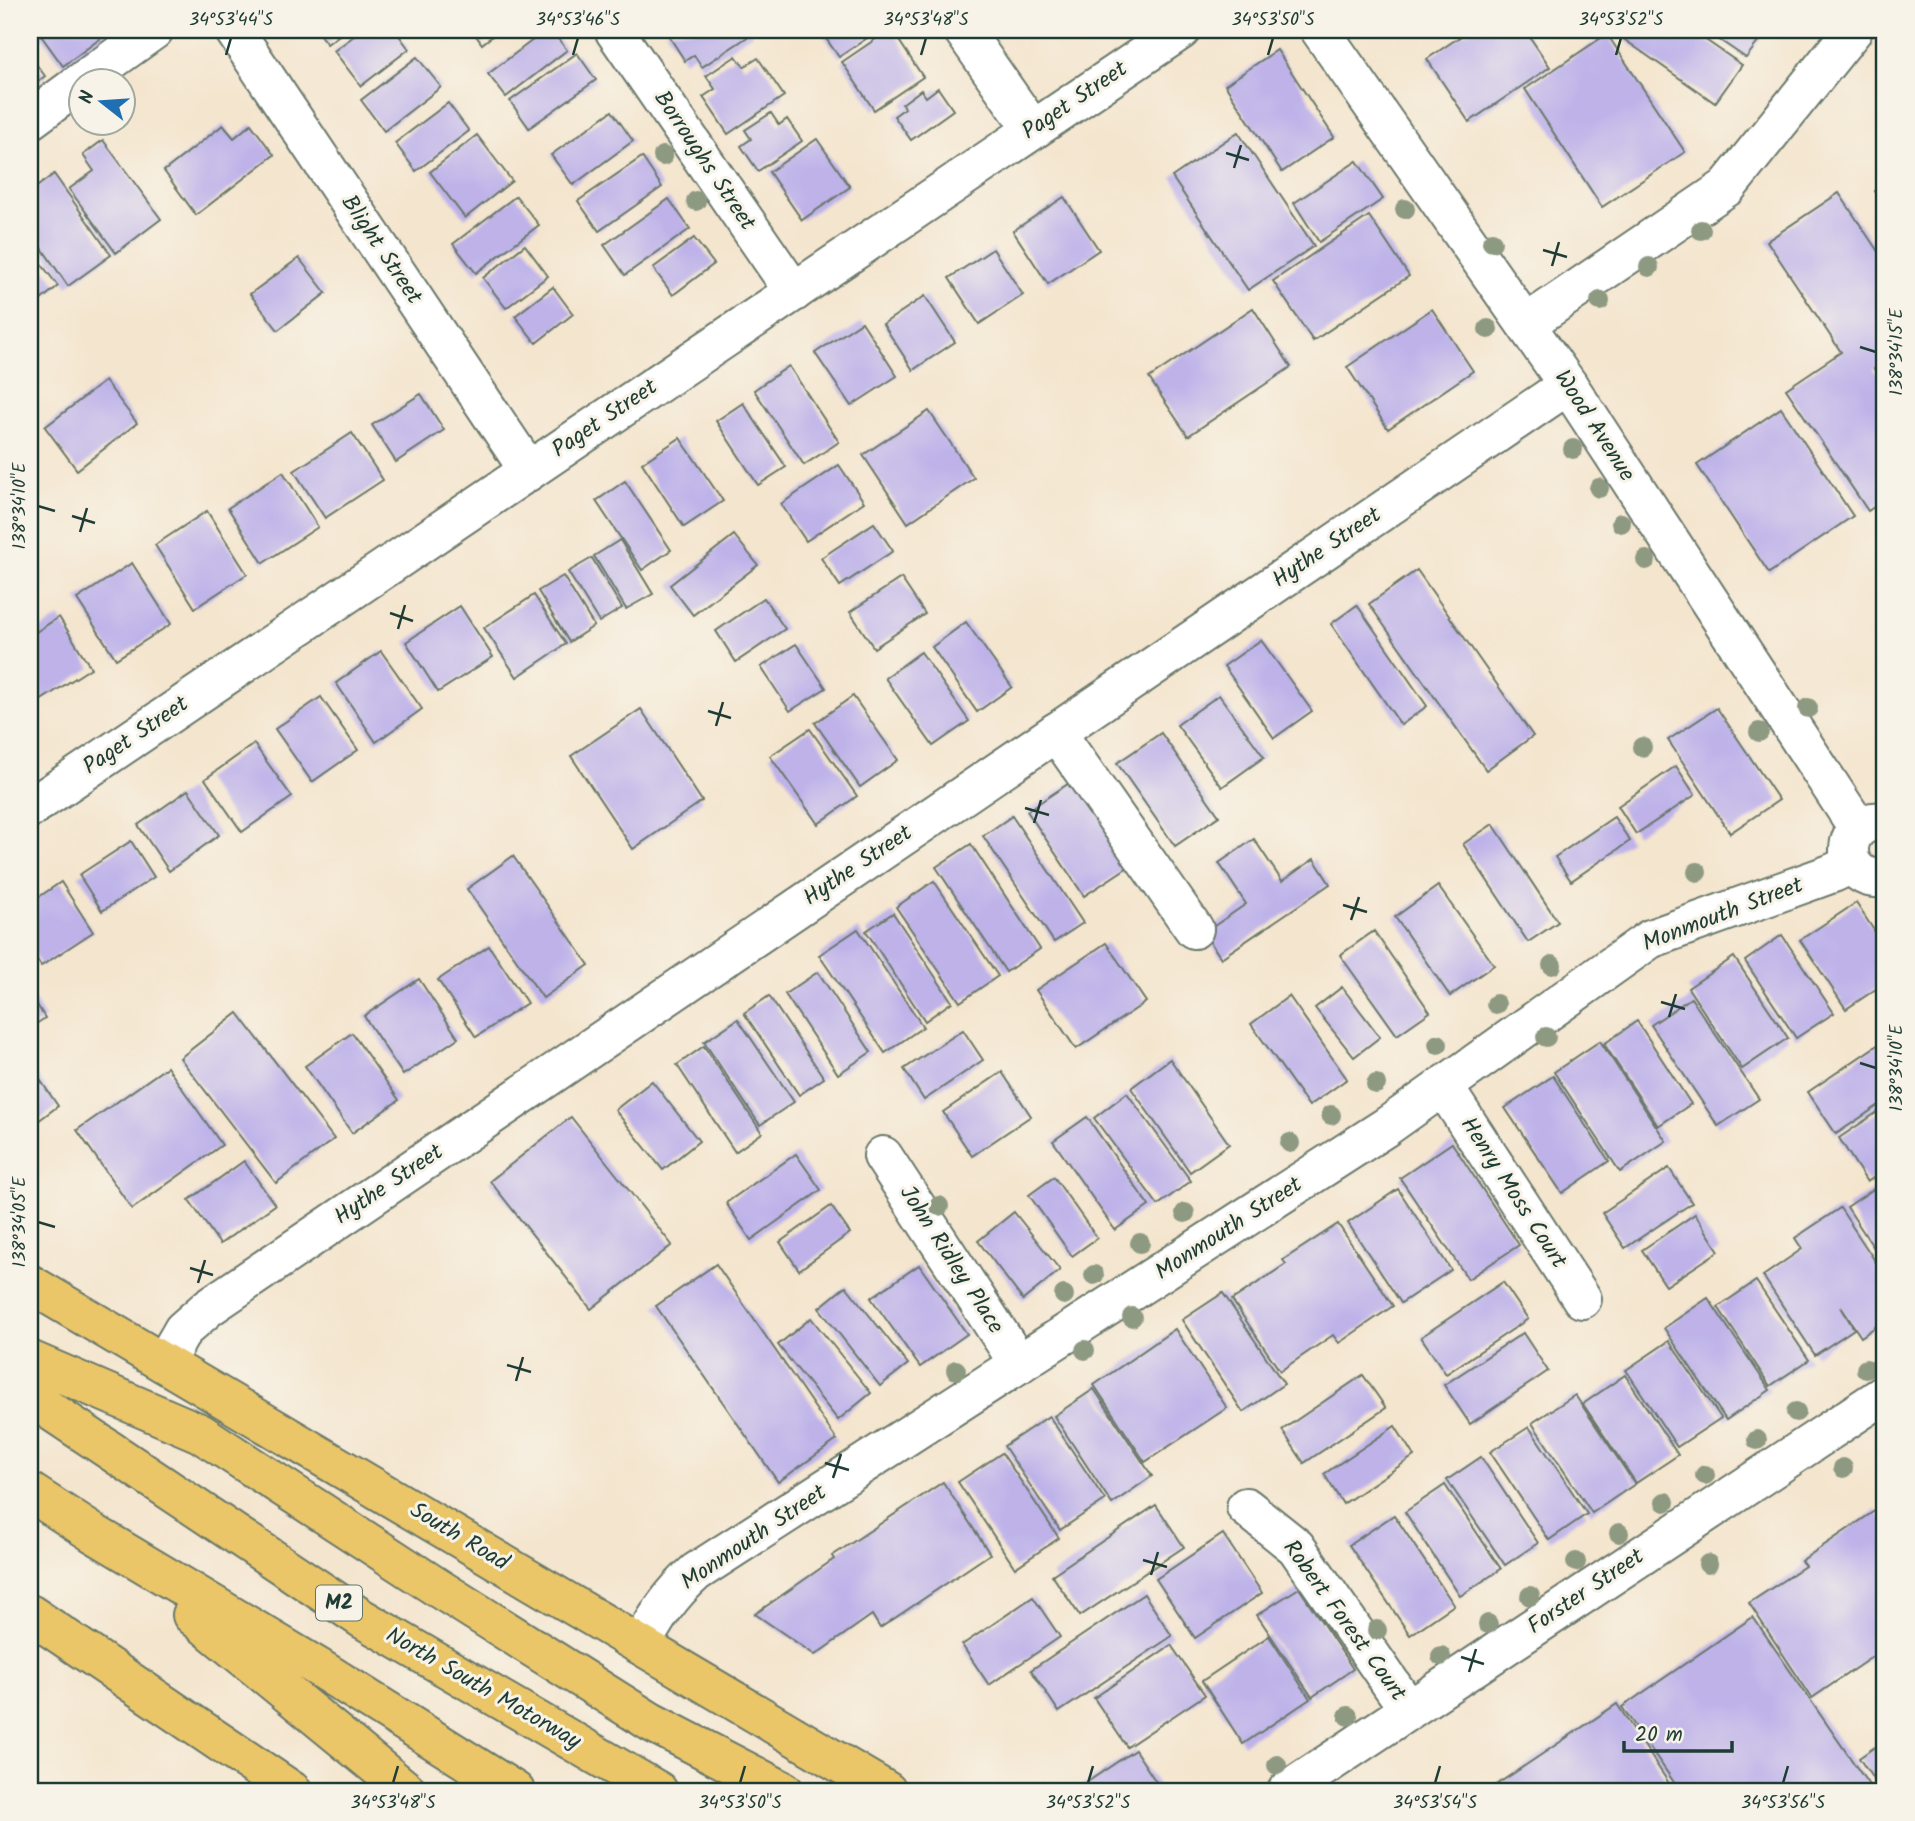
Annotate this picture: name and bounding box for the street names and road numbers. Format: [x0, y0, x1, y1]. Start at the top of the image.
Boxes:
street label: Paget Street [1015, 52, 1136, 150]
street label: Borroughs Street [644, 84, 765, 239]
street label: Blight Street [331, 188, 432, 313]
street label: Wood Avenue [1544, 363, 1644, 489]
street label: Paget Street [545, 370, 666, 468]
street label: Hythe Street [1265, 497, 1390, 598]
street label: Paget Street [76, 687, 197, 785]
street label: Hythe Street [796, 815, 921, 916]
street label: Monmouth Street [1637, 867, 1810, 962]
street label: Henry Moss Court [1450, 1110, 1576, 1277]
street label: Hythe Street [327, 1134, 452, 1235]
street label: Monmouth Street [1148, 1167, 1311, 1290]
street label: John Ridley Place [889, 1179, 1013, 1341]
street label: Monmouth Street [674, 1475, 835, 1600]
street label: South Road [402, 1493, 516, 1581]
street label: Robert Forest Court [1273, 1533, 1416, 1710]
street label: Forster Street [1520, 1539, 1653, 1644]
road number: M2 [316, 1586, 362, 1620]
street label: North South Motorway [378, 1618, 588, 1760]

